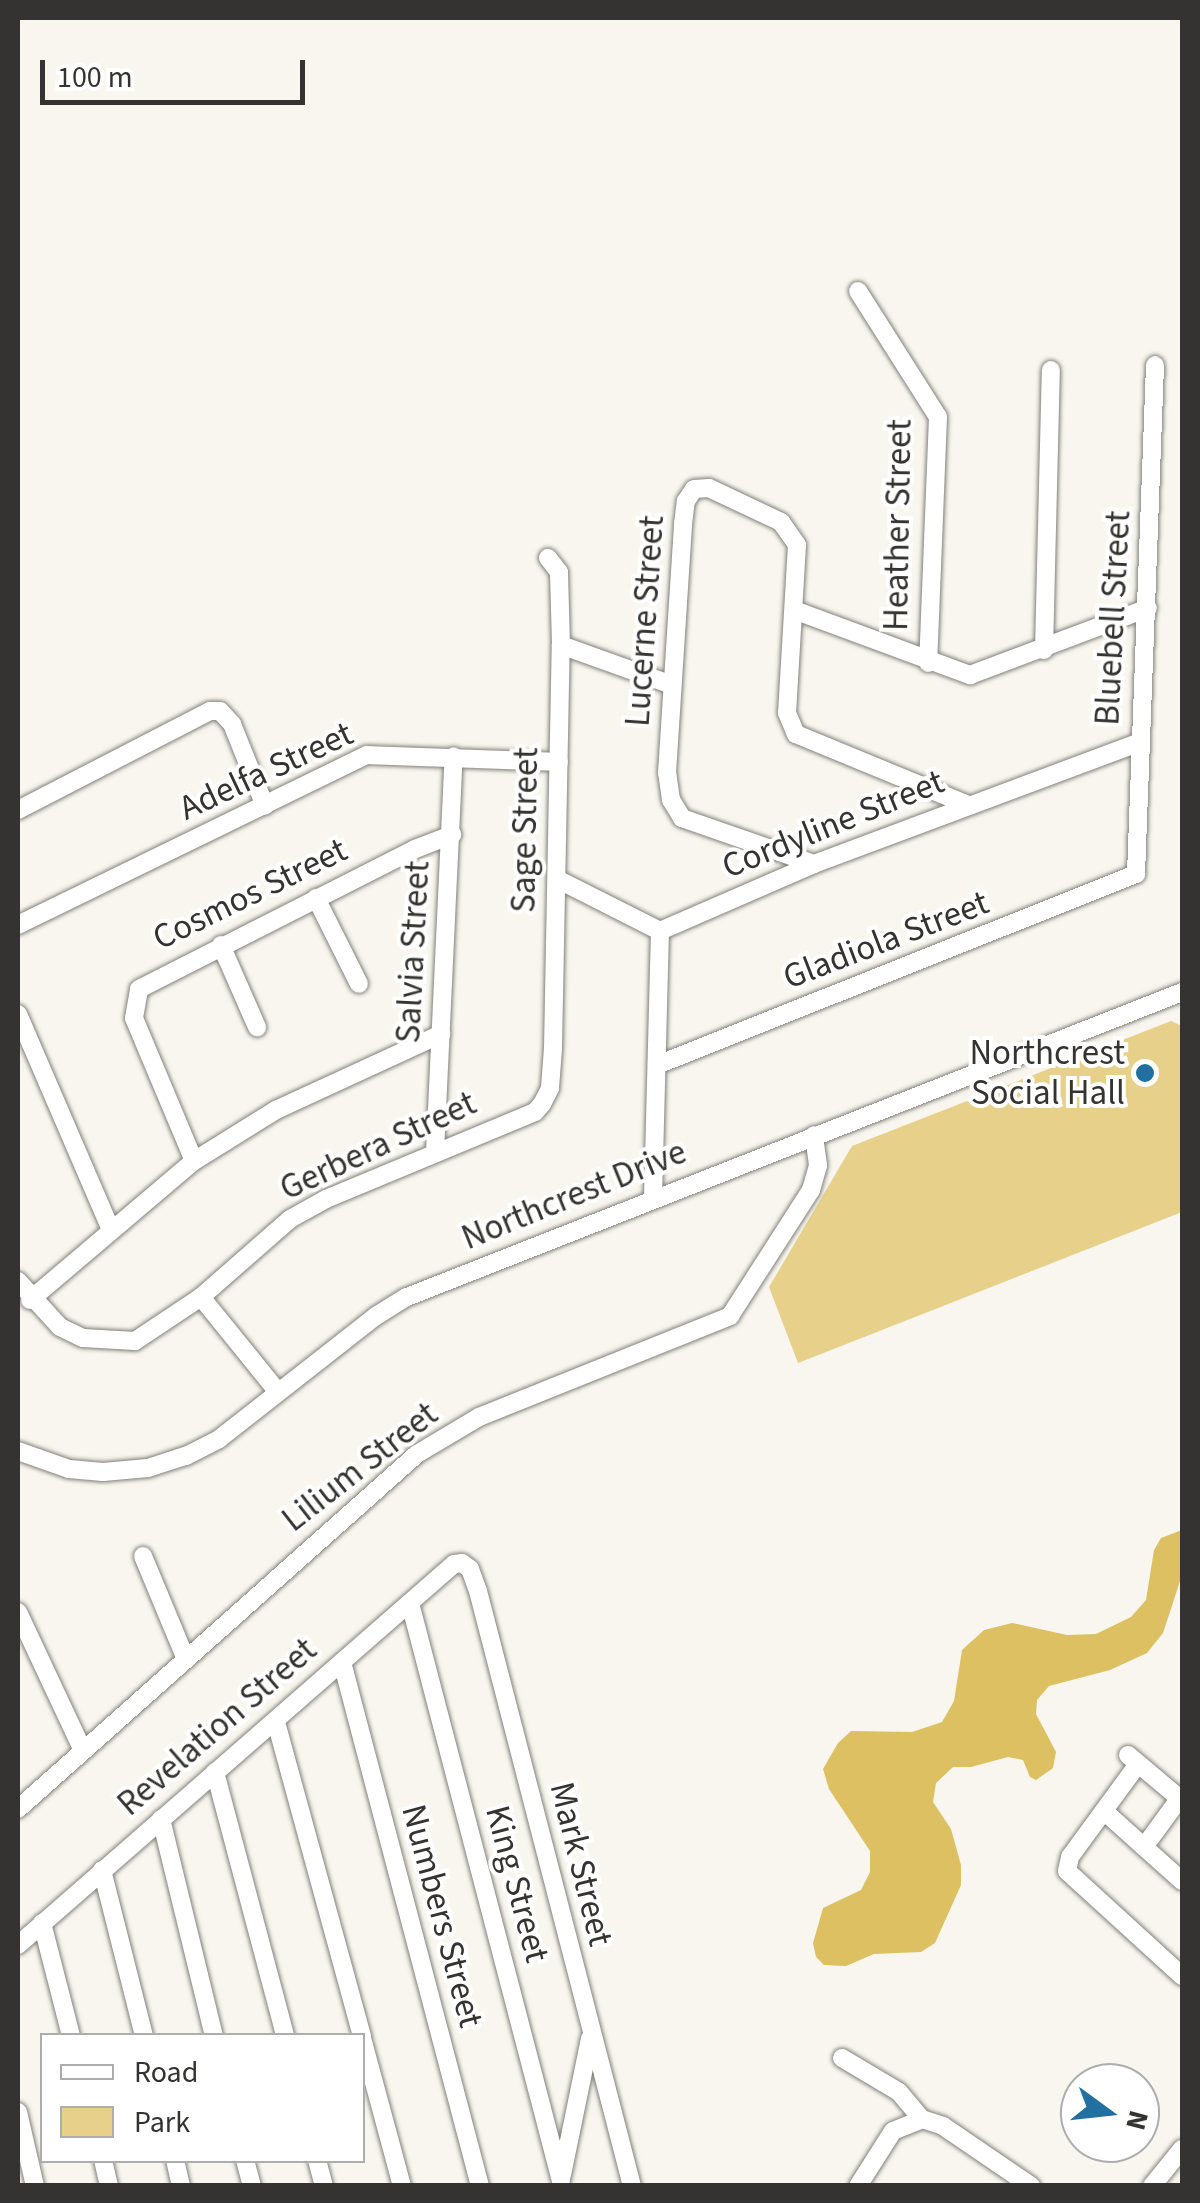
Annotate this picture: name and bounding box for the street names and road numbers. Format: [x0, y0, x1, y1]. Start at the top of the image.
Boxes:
street label: Heather Street [875, 419, 921, 631]
street label: Bluebell Street [1086, 509, 1140, 727]
street label: Lucerne Street [617, 514, 673, 728]
street label: Adelfa Street [173, 713, 359, 829]
street label: Sage Street [503, 747, 547, 913]
street label: Cordyline Street [716, 760, 950, 888]
street label: Cosmos Street [146, 829, 354, 959]
street label: Salvia Street [387, 860, 439, 1044]
street label: Gladiola Street [777, 882, 995, 998]
street label: Gerbera Street [273, 1082, 483, 1210]
street label: Northcrest Drive [456, 1131, 692, 1259]
street label: Lilium Street [274, 1393, 446, 1541]
street label: Revelation Street [109, 1629, 325, 1825]
street label: Mark Street [540, 1778, 622, 1950]
street label: Numbers Street [392, 1800, 492, 2032]
street label: King Street [476, 1801, 558, 1967]

